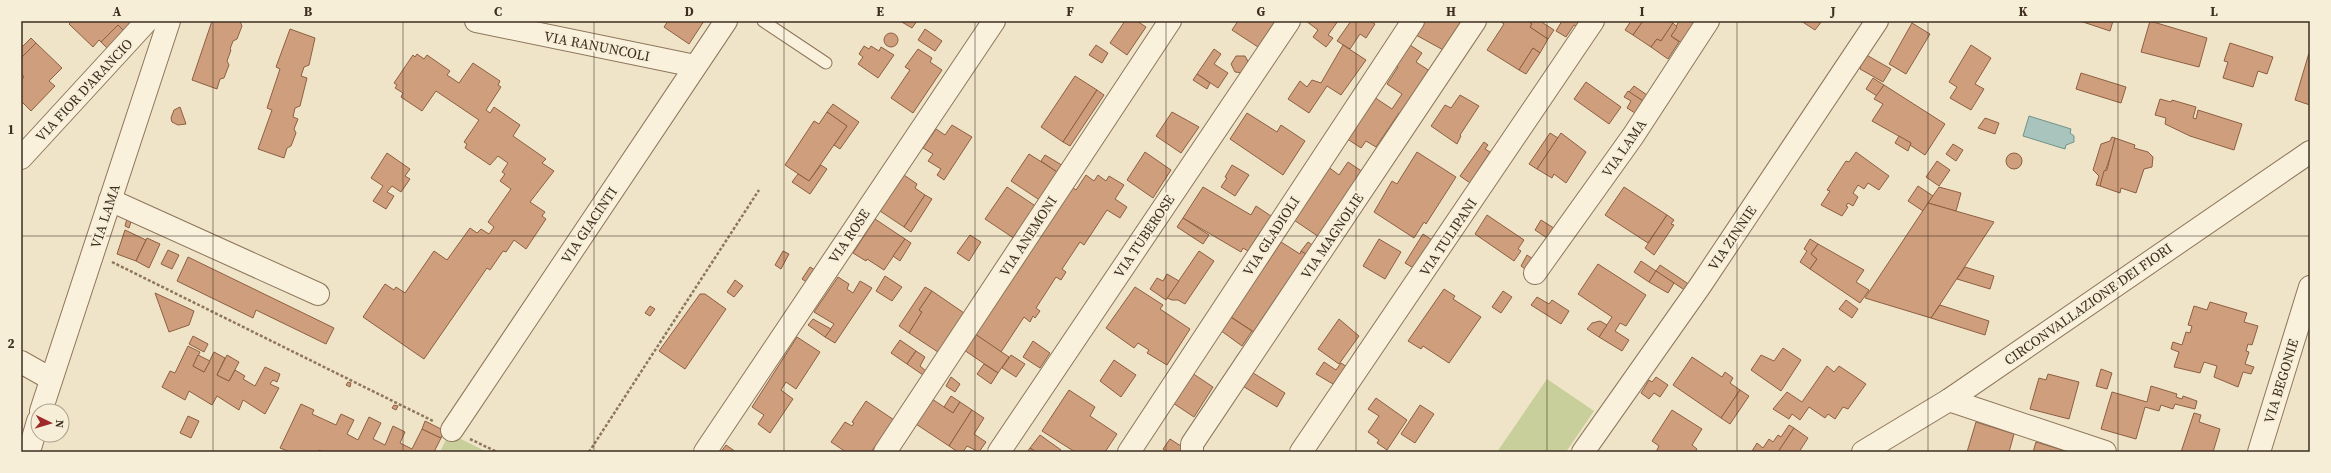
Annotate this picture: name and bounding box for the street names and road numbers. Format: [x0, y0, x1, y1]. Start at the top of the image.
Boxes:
street label: VIA RANUNCOLI [542, 26, 652, 66]
street label: VIA FIOR D'ARANCIO [31, 34, 137, 146]
street label: VIA LAMA [1597, 114, 1652, 181]
street label: VIA LAMA [85, 181, 125, 251]
street label: VIA GIACINTI [556, 183, 622, 267]
street label: VIA MAGNOLIE [1296, 189, 1368, 283]
street label: VIA TUBEROSE [1109, 191, 1179, 281]
street label: VIA ANEMONI [995, 192, 1061, 280]
street label: VIA GLADIOLI [1238, 192, 1304, 280]
street label: VIA TULIPANI [1414, 194, 1482, 280]
street label: VIA ZINNIE [1703, 202, 1761, 274]
street label: VIA ROSE [824, 205, 874, 267]
street label: CIRCONVALLAZIONE DEI FIORI [2000, 238, 2176, 370]
street label: VIA BEGONIE [2259, 336, 2303, 426]

